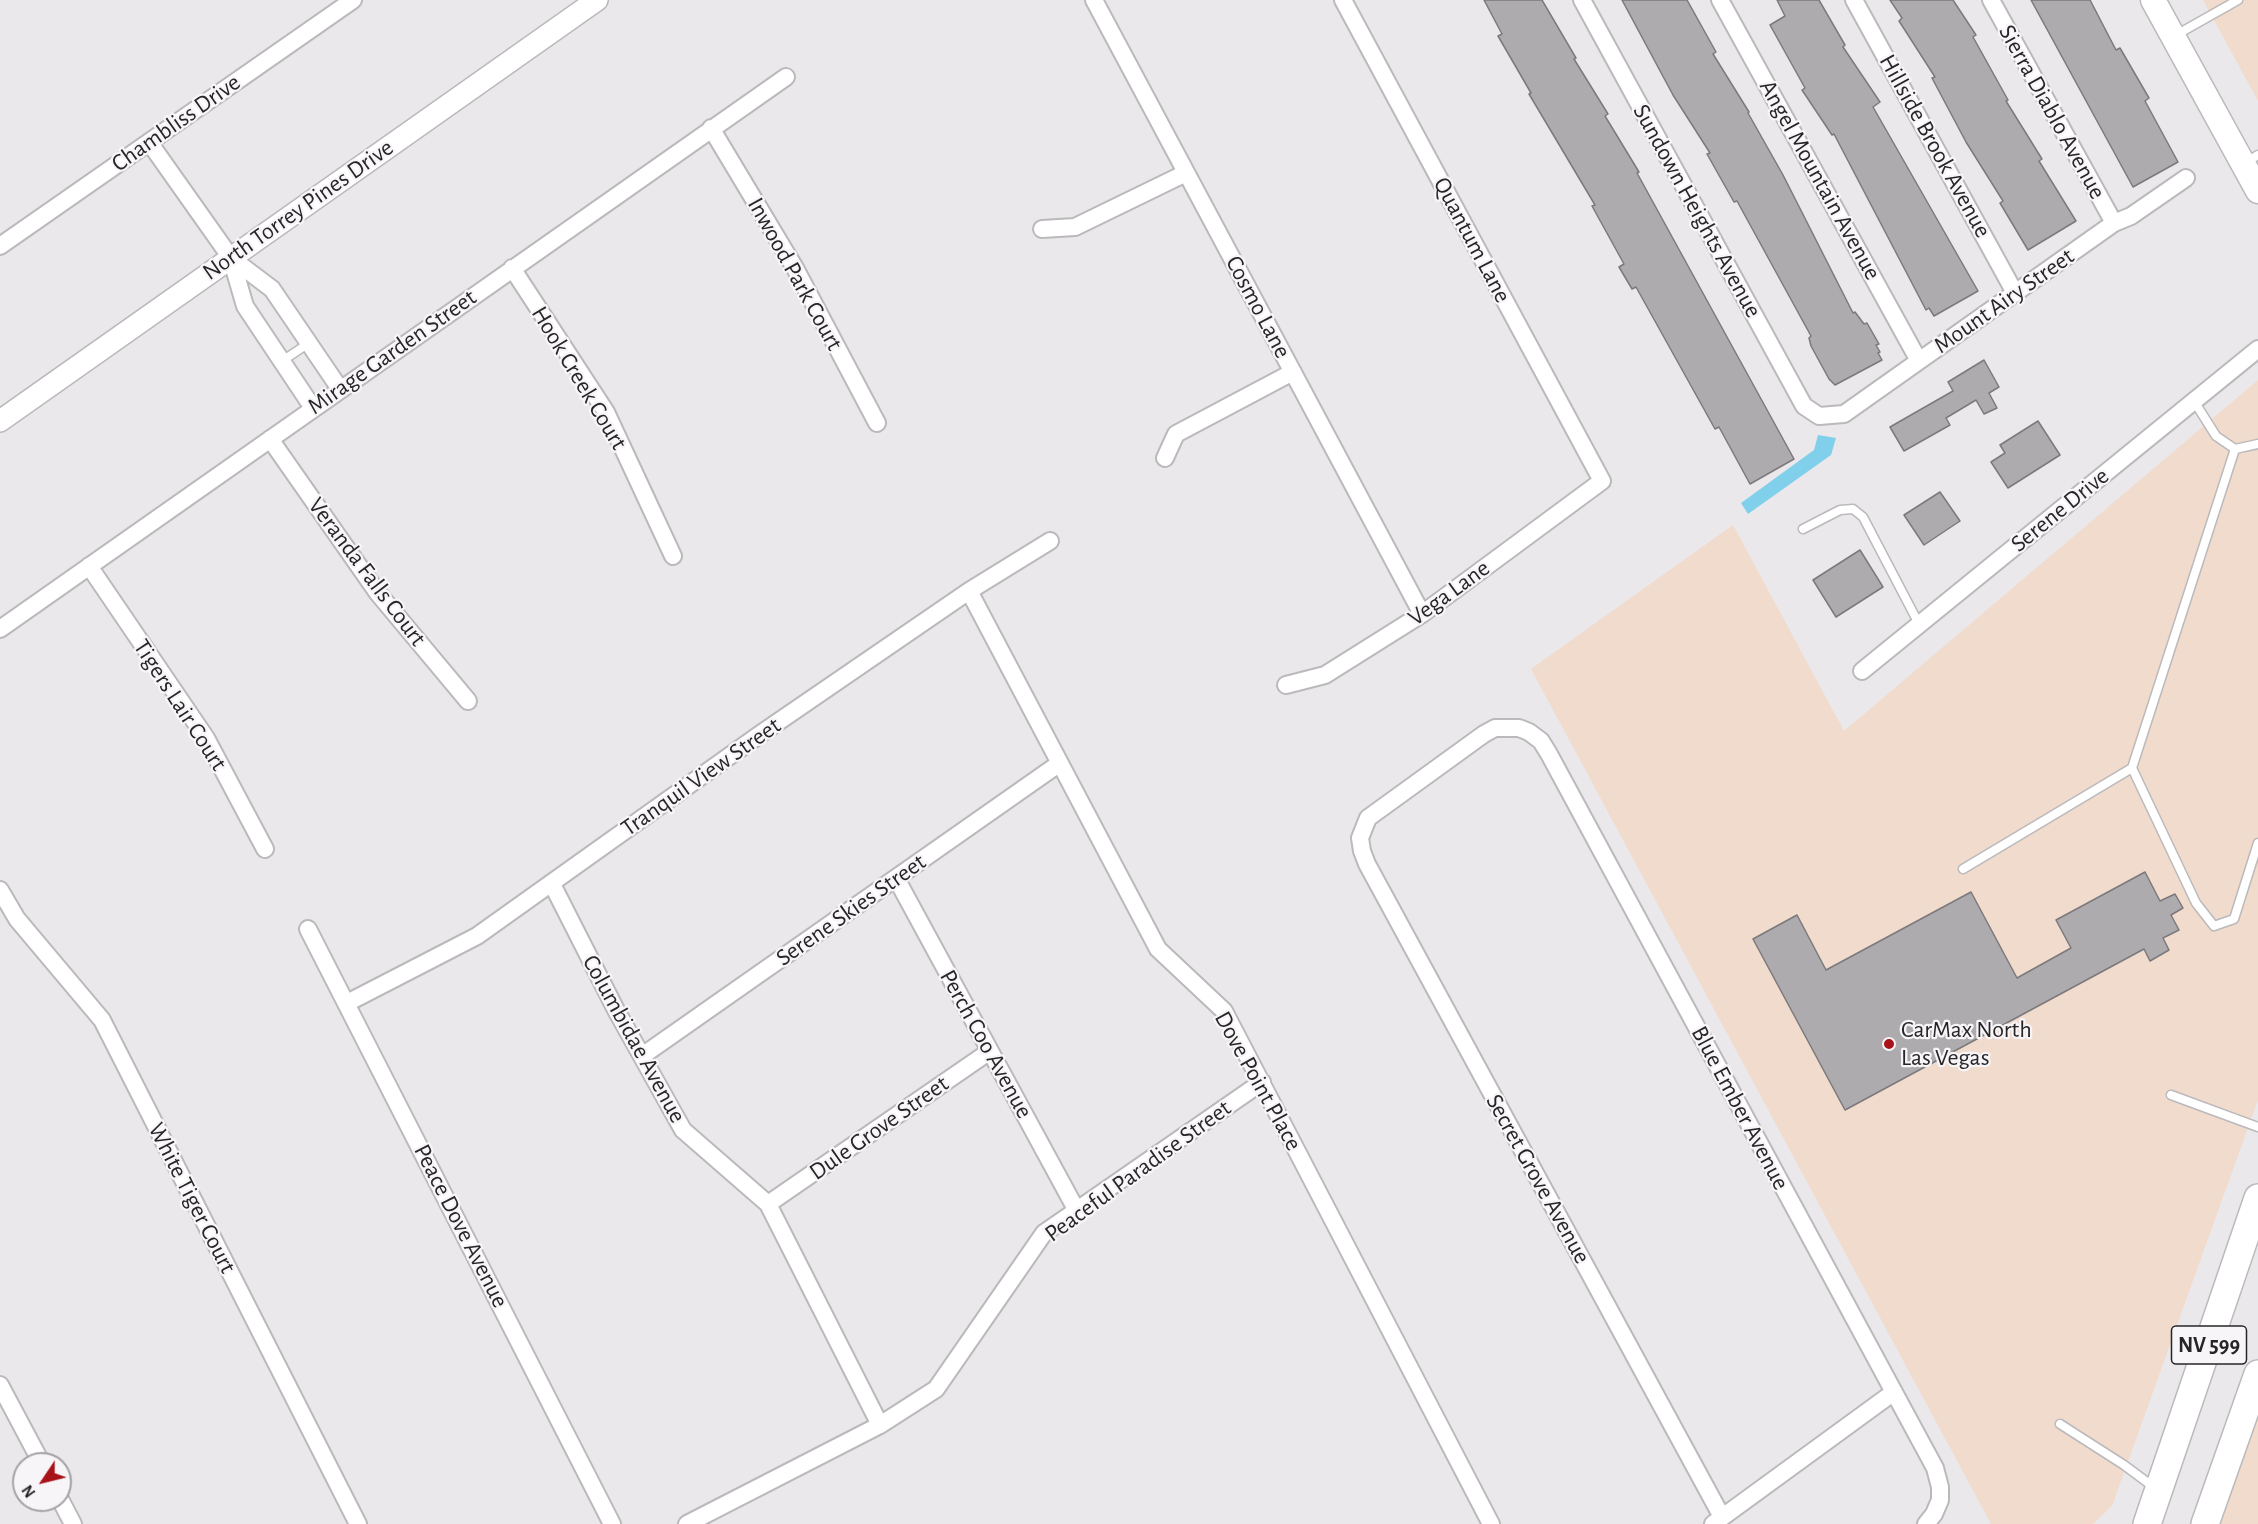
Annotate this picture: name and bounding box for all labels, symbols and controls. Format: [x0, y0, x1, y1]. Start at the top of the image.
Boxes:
street label: Sierra Diablo Avenue [1992, 20, 2112, 204]
street label: Hillside Brook Avenue [1873, 49, 1997, 243]
street label: Chambliss Drive [106, 68, 246, 178]
street label: Angel Mountain Avenue [1753, 75, 1887, 285]
street label: Sundown Heights Avenue [1626, 99, 1768, 323]
street label: North Torrey Pines Drive [197, 133, 399, 287]
street label: Quantum Lane [1427, 172, 1517, 308]
street label: Inwood Park Court [741, 192, 849, 356]
street label: Mount Airy Street [1928, 242, 2080, 360]
street label: Cosmo Lane [1219, 251, 1297, 363]
street label: Mirage Garden Street [302, 283, 482, 421]
street label: Hook Creek Court [525, 301, 633, 455]
street label: Serene Drive [2005, 462, 2115, 558]
street label: Veranda Falls Court [302, 492, 432, 652]
street label: Vega Lane [1403, 554, 1495, 632]
street label: Tigers Lair Court [127, 634, 233, 776]
street label: Tranquil View Street [616, 711, 786, 843]
street label: Serene Skies Street [771, 848, 931, 972]
street label: Columbidae Avenue [576, 950, 692, 1128]
street label: Perch Coo Avenue [933, 965, 1039, 1123]
street label: Dove Point Place [1208, 1006, 1308, 1156]
place label: CarMax North Las Vegas [1901, 1016, 2032, 1072]
street label: Blue Ember Avenue [1685, 1021, 1795, 1195]
marker: CarMax North Las Vegas [1882, 1037, 1896, 1051]
street label: Dule Grove Street [804, 1069, 954, 1187]
street label: Secret Grove Avenue [1480, 1089, 1596, 1269]
street label: Peaceful Paradise Street [1039, 1094, 1237, 1248]
street label: White Tiger Court [142, 1118, 242, 1278]
street label: Peace Dove Avenue [407, 1139, 515, 1313]
road number: NV 599 [2172, 1326, 2246, 1364]
north arrow [12, 1452, 72, 1512]
text: N [19, 1482, 39, 1500]

